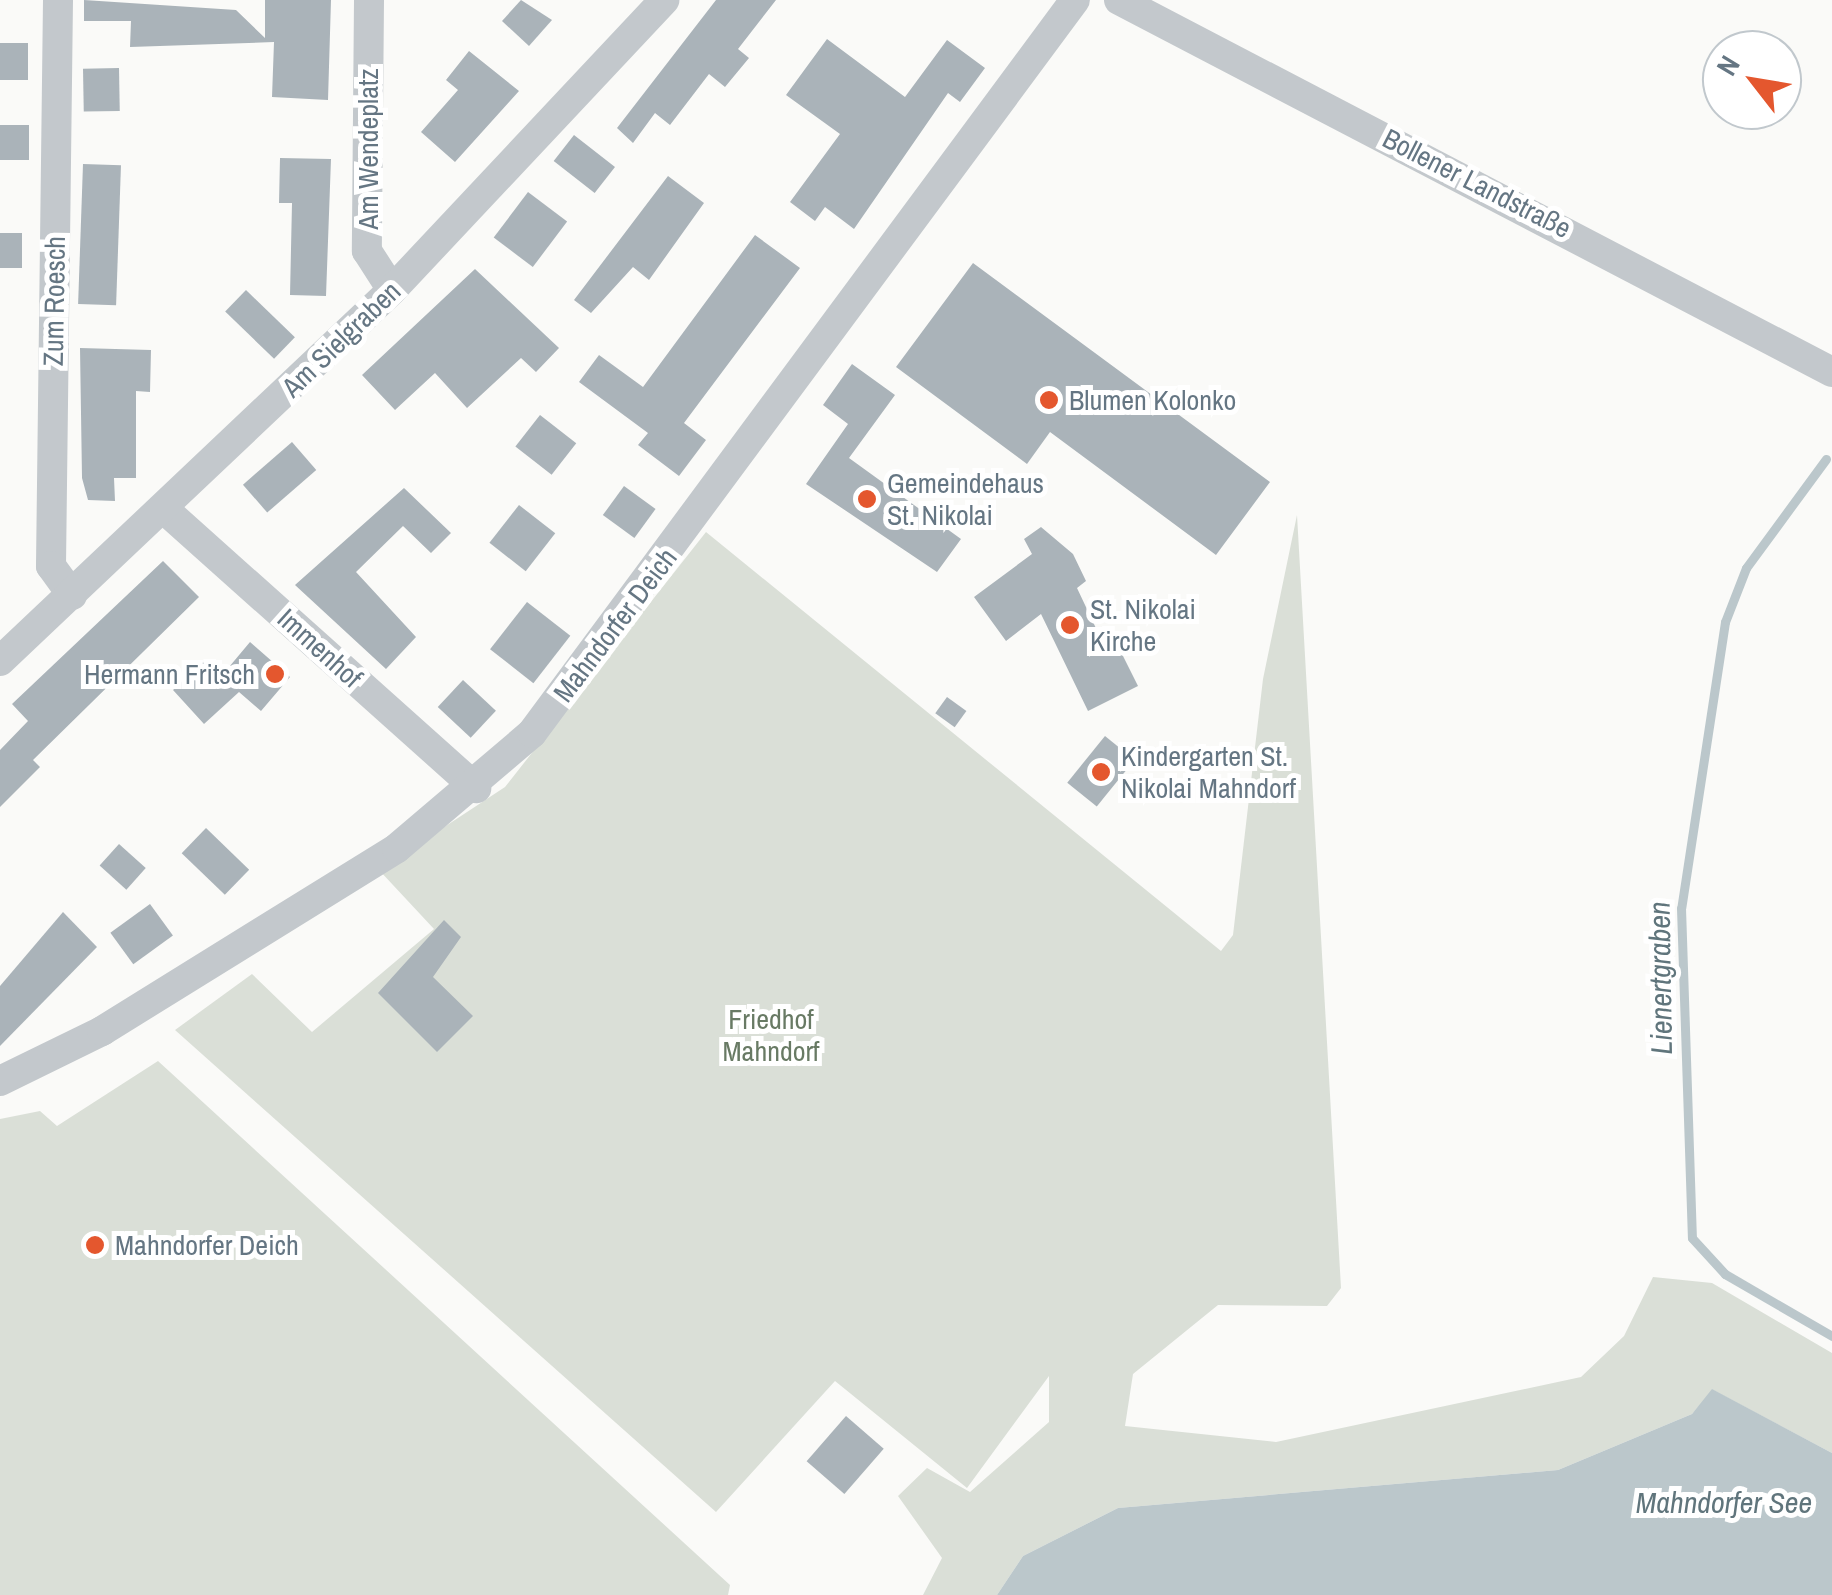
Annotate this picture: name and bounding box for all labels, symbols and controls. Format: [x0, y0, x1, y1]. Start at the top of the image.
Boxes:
north arrow [1702, 30, 1802, 130]
text: N [1707, 49, 1749, 82]
street label: Am Wendeplatz [351, 68, 385, 230]
street label: Bollener Landstraße [1377, 121, 1577, 245]
street label: Zum Roesch [36, 236, 72, 366]
street label: Am Sielgraben [275, 274, 407, 404]
place label: Blumen Kolonko [1069, 383, 1236, 417]
marker: Blumen Kolonko [1038, 389, 1060, 411]
place label: Gemeindehaus St. Nikolai [887, 466, 1044, 532]
marker: Gemeindehaus St. Nikolai [856, 488, 878, 510]
street label: Mahndorfer Deich [546, 542, 684, 708]
place label: St. Nikolai Kirche [1090, 592, 1196, 658]
street label: Immenhof [271, 601, 369, 695]
marker: St. Nikolai Kirche [1059, 614, 1081, 636]
place label: Hermann Fritsch [84, 657, 255, 691]
marker: Hermann Fritsch [264, 663, 286, 685]
place label: Kindergarten St. Nikolai Mahndorf [1121, 739, 1296, 805]
marker: Kindergarten St. Nikolai Mahndorf [1090, 761, 1112, 783]
water label: Lienertgraben [1641, 901, 1679, 1055]
park label: Friedhof Mahndorf [723, 1002, 819, 1068]
place label: Mahndorfer Deich [115, 1228, 299, 1262]
marker: Mahndorfer Deich [84, 1234, 106, 1256]
water label: Mahndorfer See [1636, 1484, 1812, 1520]

